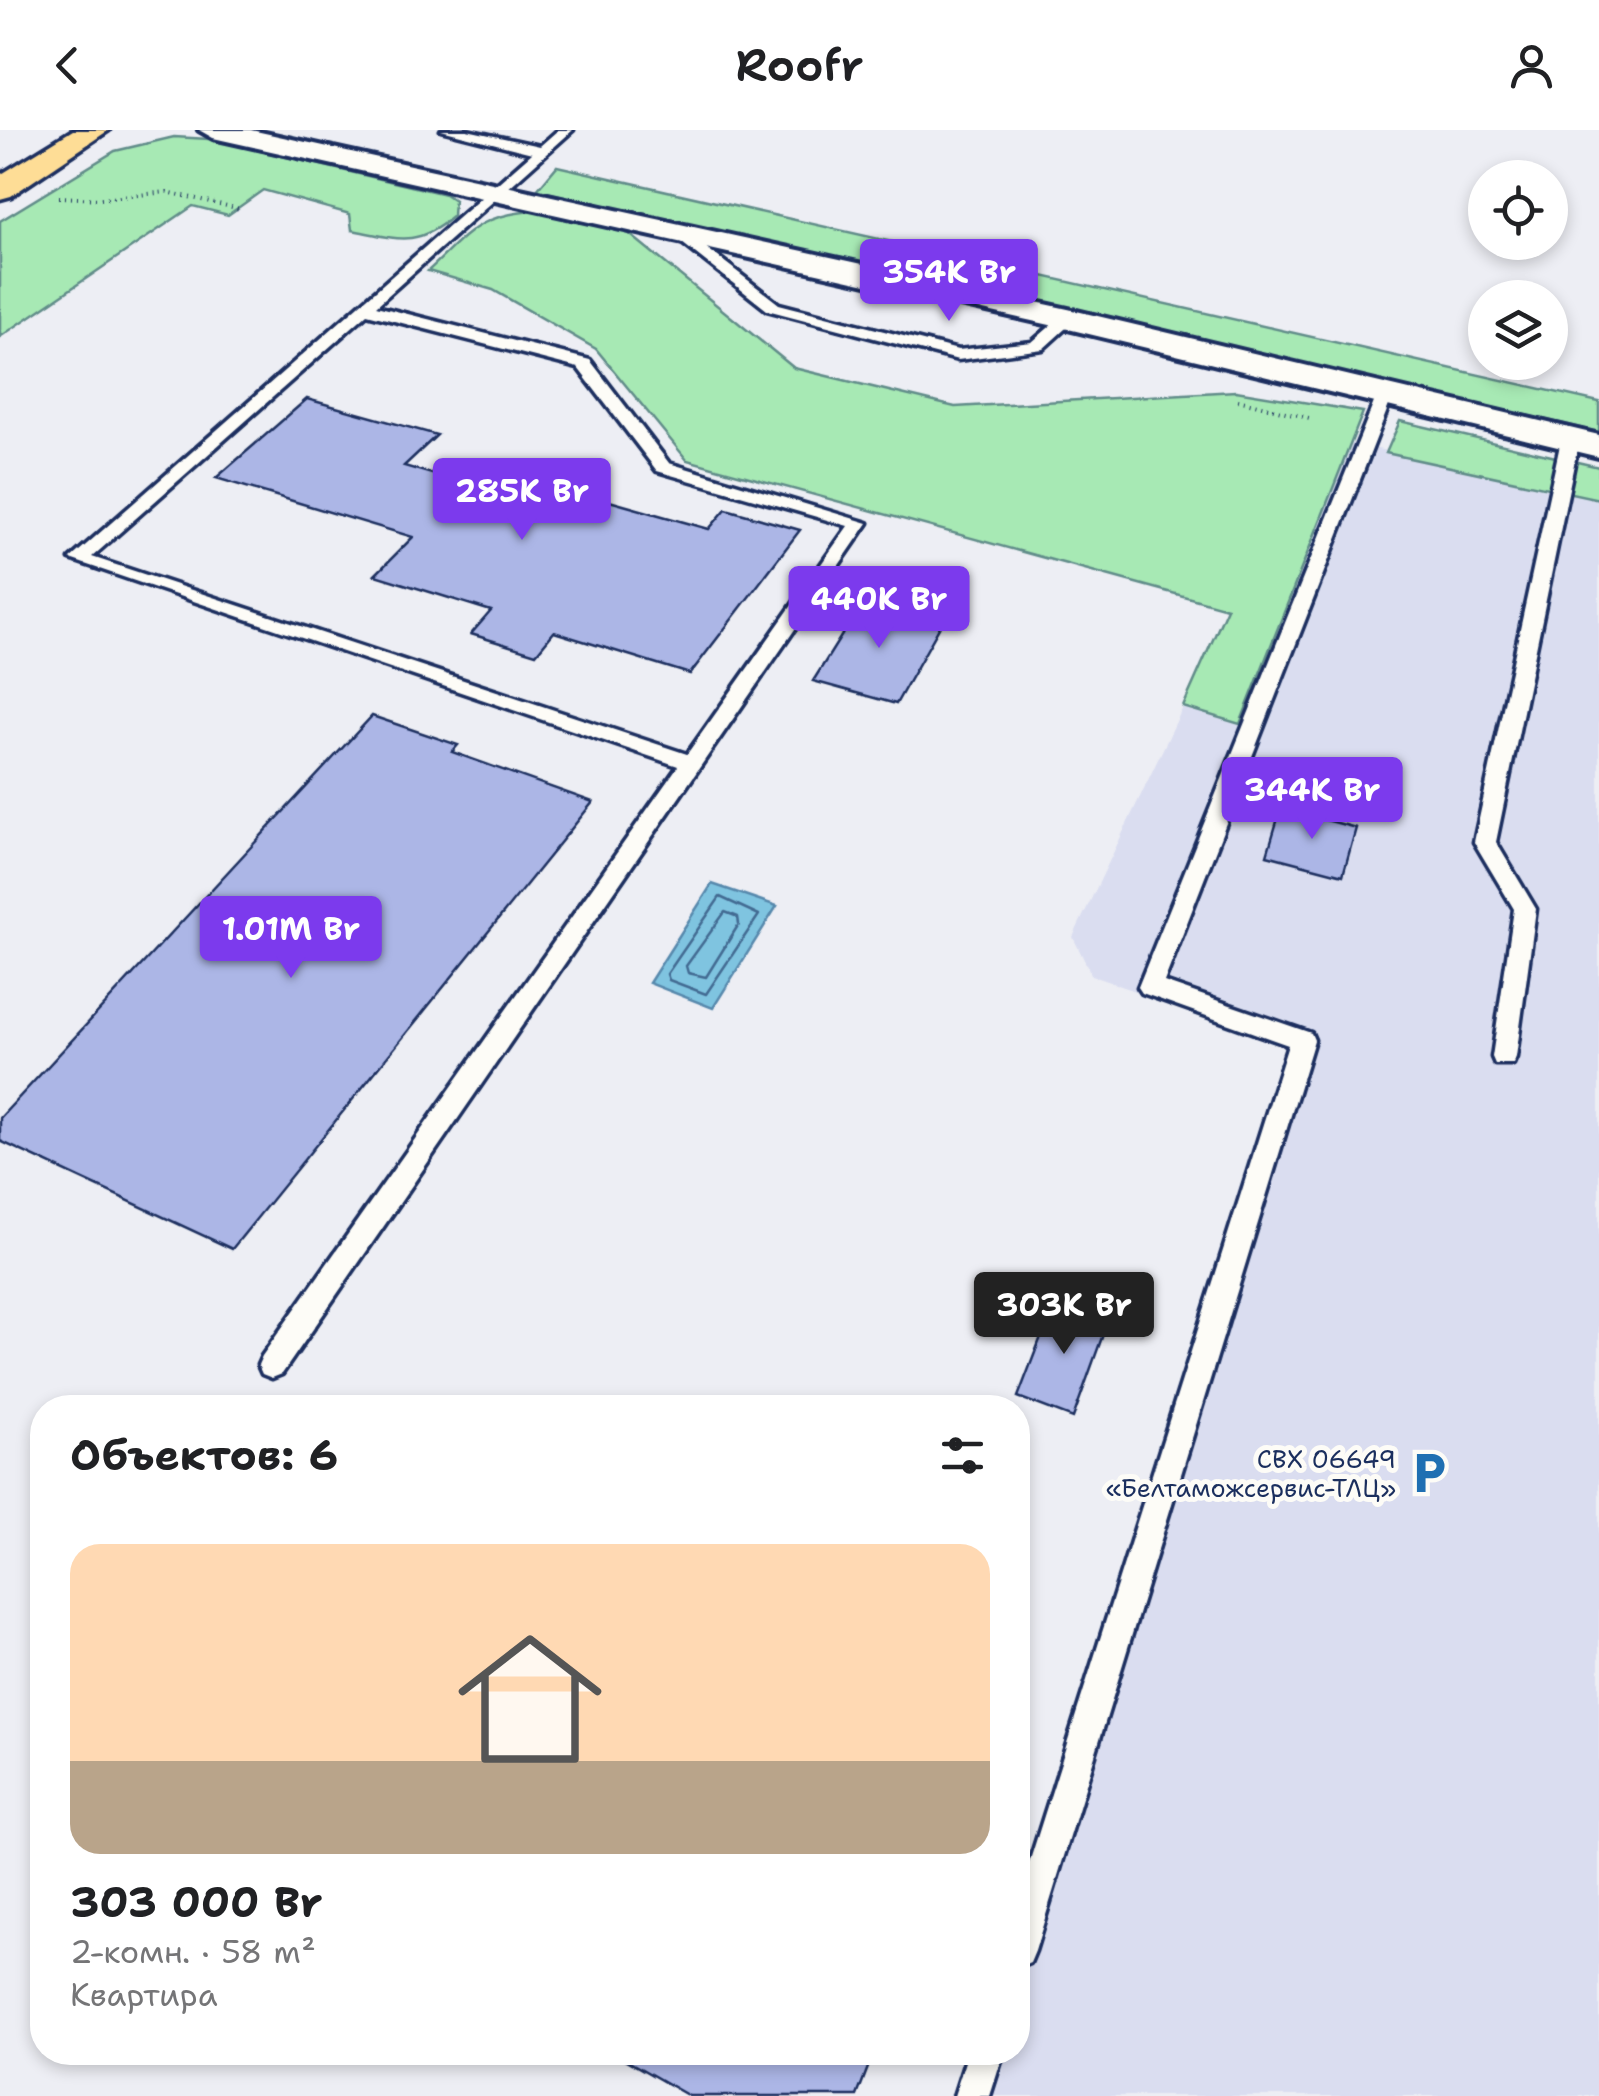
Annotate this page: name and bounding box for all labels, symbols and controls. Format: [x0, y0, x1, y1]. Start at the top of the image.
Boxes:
text: Roofr [735, 35, 864, 95]
icon: back [40, 38, 95, 93]
icon: person [1504, 38, 1559, 93]
map controls [1468, 160, 1568, 380]
button: locate [1468, 160, 1568, 260]
pin: 354K Br [857, 239, 1041, 324]
text: 354K Br [882, 250, 1016, 293]
button: layers [1468, 280, 1568, 380]
pin: 285K Br [430, 458, 614, 543]
text: 285K Br [455, 469, 589, 512]
pin: 440K Br [787, 566, 971, 651]
text: 440K Br [811, 577, 947, 620]
pin: 344K Br [1220, 757, 1404, 842]
text: 344K Br [1244, 768, 1380, 811]
pin: 1.01M Br [188, 896, 394, 981]
text: 1.01M Br [222, 907, 360, 950]
pin: 303K Br [972, 1272, 1156, 1357]
text: 303K Br [996, 1283, 1132, 1326]
text: Объектов: 6 [70, 1427, 338, 1483]
icon: filters [935, 1428, 990, 1483]
place label: СВХ 06649 «Белтаможсервис-ТЛЦ» [1106, 1442, 1396, 1505]
parking icon: СВХ 06649 «Белтаможсервис-ТЛЦ» [1405, 1449, 1453, 1497]
icon: home [440, 1609, 620, 1789]
text: 303 000 Br [70, 1874, 323, 1930]
text: 2-комн. · 58 m² [70, 1930, 316, 1973]
text: Квартира [70, 1973, 218, 2016]

